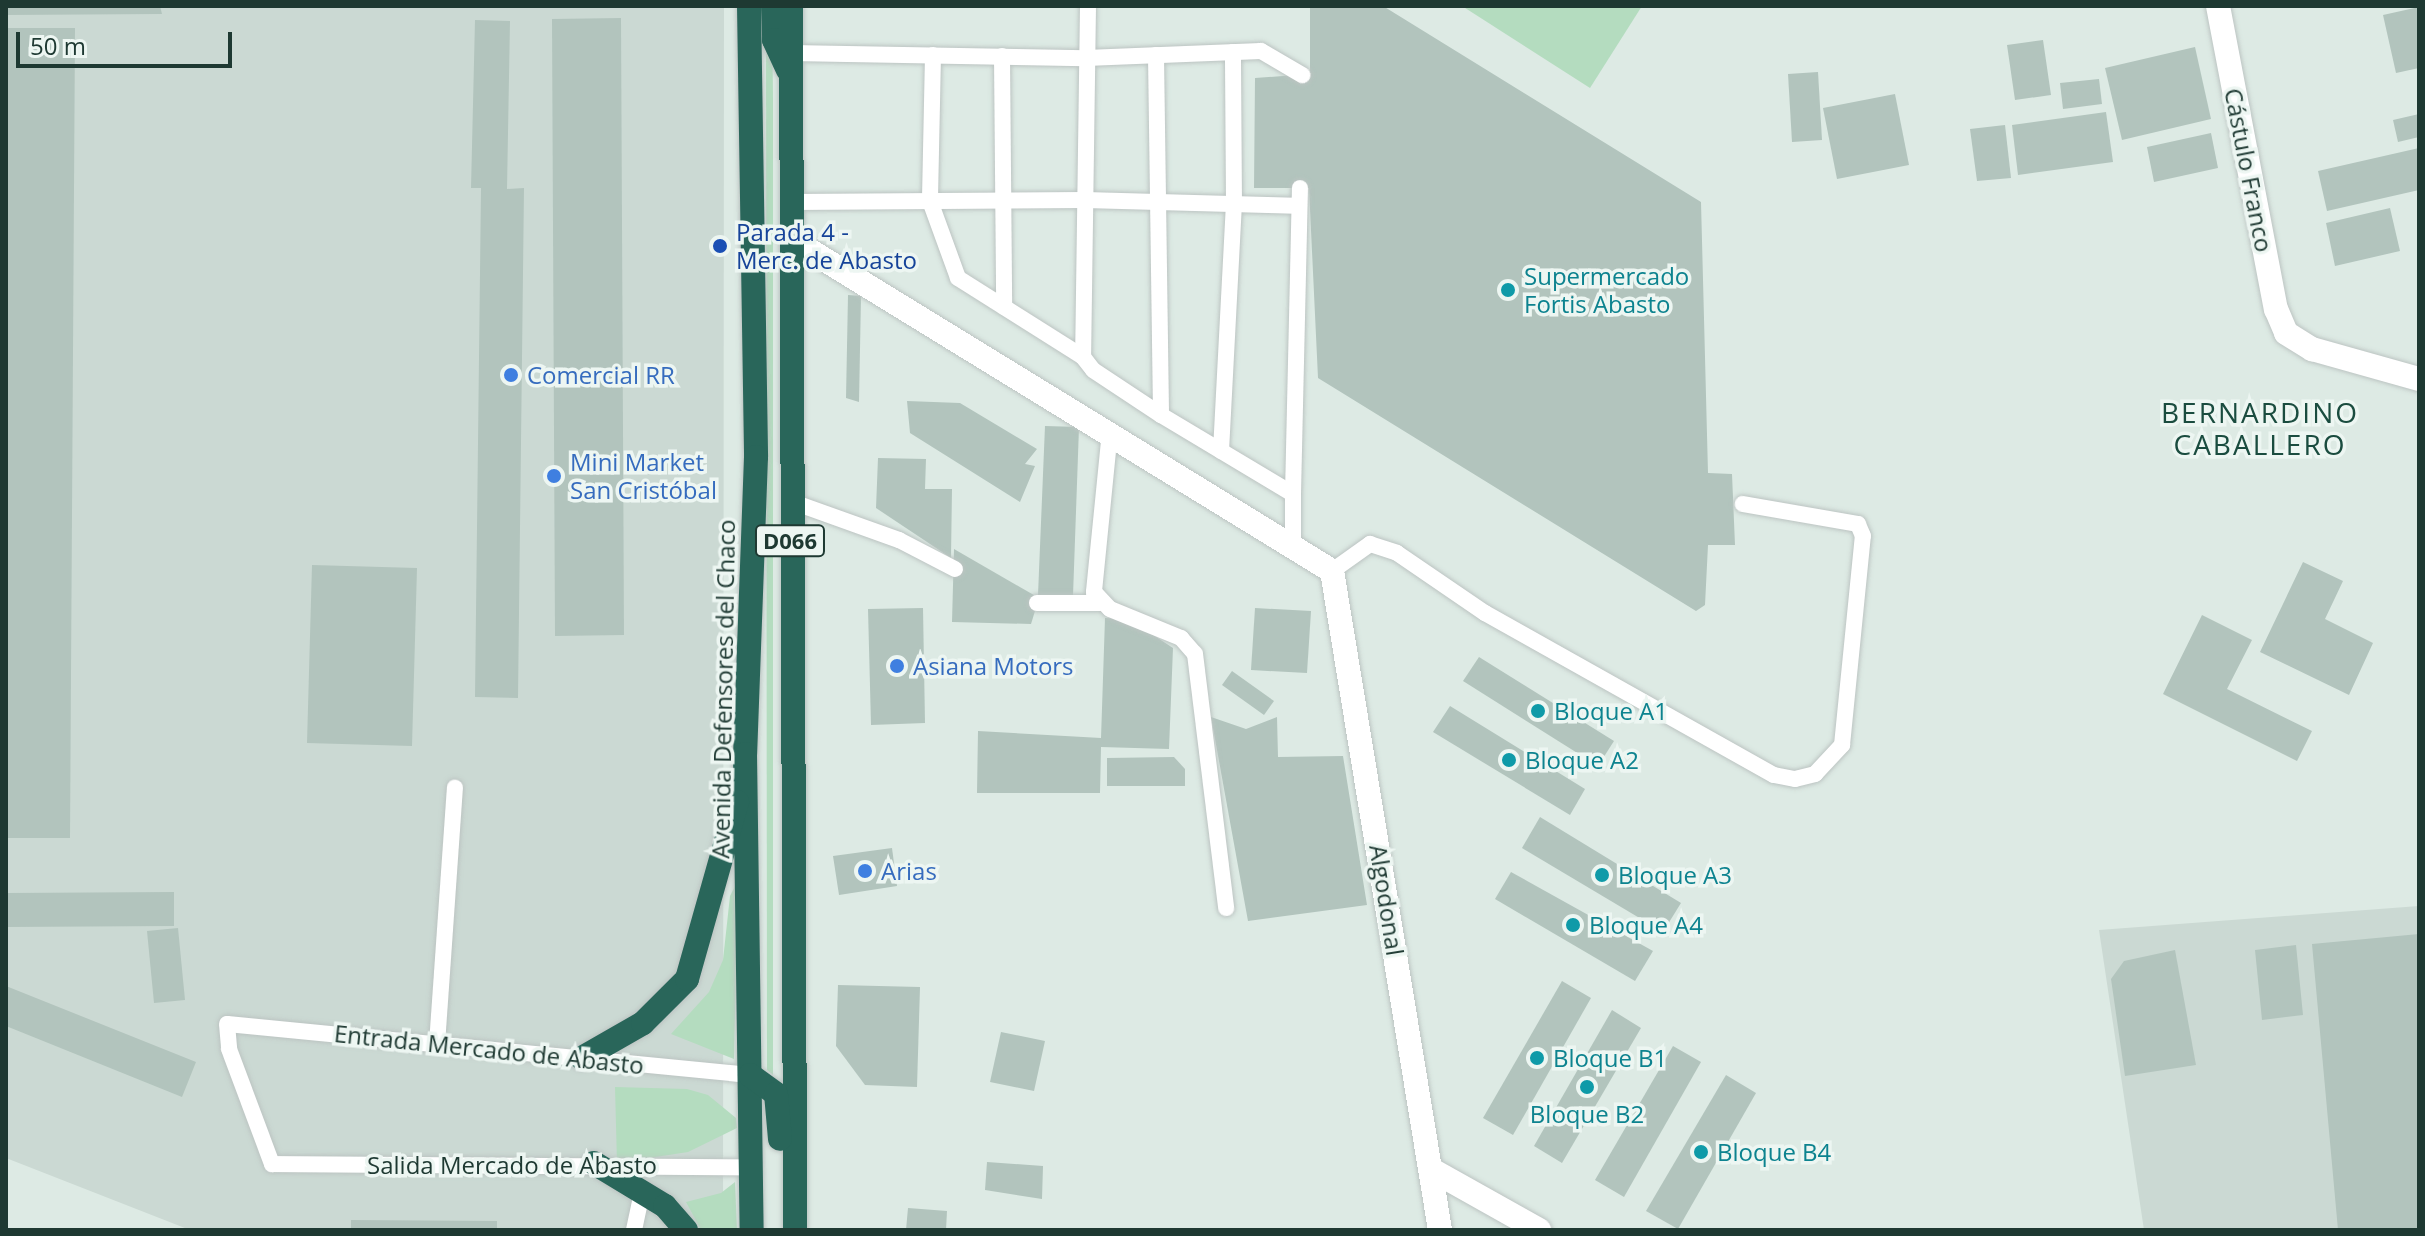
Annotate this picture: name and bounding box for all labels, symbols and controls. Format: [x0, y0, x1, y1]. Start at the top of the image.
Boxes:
scale bar [20, 16, 236, 66]
text: 50 m [30, 29, 86, 62]
street label: Cástulo Franco [2219, 86, 2279, 254]
place label: Parada 4 - Merc. de Abasto [736, 218, 917, 274]
marker: Parada 4 - Merc. de Abasto [711, 237, 729, 255]
place label: Supermercado Fortis Abasto [1524, 262, 1689, 318]
marker: Supermercado Fortis Abasto [1499, 281, 1517, 299]
place label: Comercial RR [527, 361, 675, 389]
marker: Comercial RR [502, 366, 520, 384]
district label: BERNARDINO CABALLERO [2161, 395, 2359, 461]
place label: Mini Market San Cristóbal [570, 448, 717, 504]
marker: Mini Market San Cristóbal [545, 467, 563, 485]
street label: Avenida Defensores del Chaco [706, 519, 740, 859]
road number: D066 [754, 523, 826, 559]
place label: Asiana Motors [913, 652, 1074, 680]
marker: Asiana Motors [888, 657, 906, 675]
place label: Bloque A1 [1554, 697, 1668, 725]
marker: Bloque A1 [1529, 702, 1547, 720]
place label: Bloque A2 [1525, 746, 1639, 774]
marker: Bloque A2 [1500, 751, 1518, 769]
street label: Algodonal [1364, 842, 1410, 958]
place label: Arias [881, 857, 937, 885]
place label: Bloque A3 [1618, 861, 1732, 889]
marker: Arias [856, 862, 874, 880]
marker: Bloque A3 [1593, 866, 1611, 884]
place label: Bloque A4 [1589, 911, 1703, 939]
marker: Bloque A4 [1564, 916, 1582, 934]
street label: Entrada Mercado de Abasto [333, 1018, 645, 1080]
place label: Bloque B1 [1553, 1044, 1667, 1072]
marker: Bloque B1 [1528, 1049, 1546, 1067]
marker: Bloque B2 [1578, 1078, 1596, 1096]
place label: Bloque B2 [1530, 1100, 1644, 1128]
place label: Bloque B4 [1717, 1138, 1831, 1166]
marker: Bloque B4 [1692, 1143, 1710, 1161]
street label: Salida Mercado de Abasto [367, 1151, 657, 1179]

